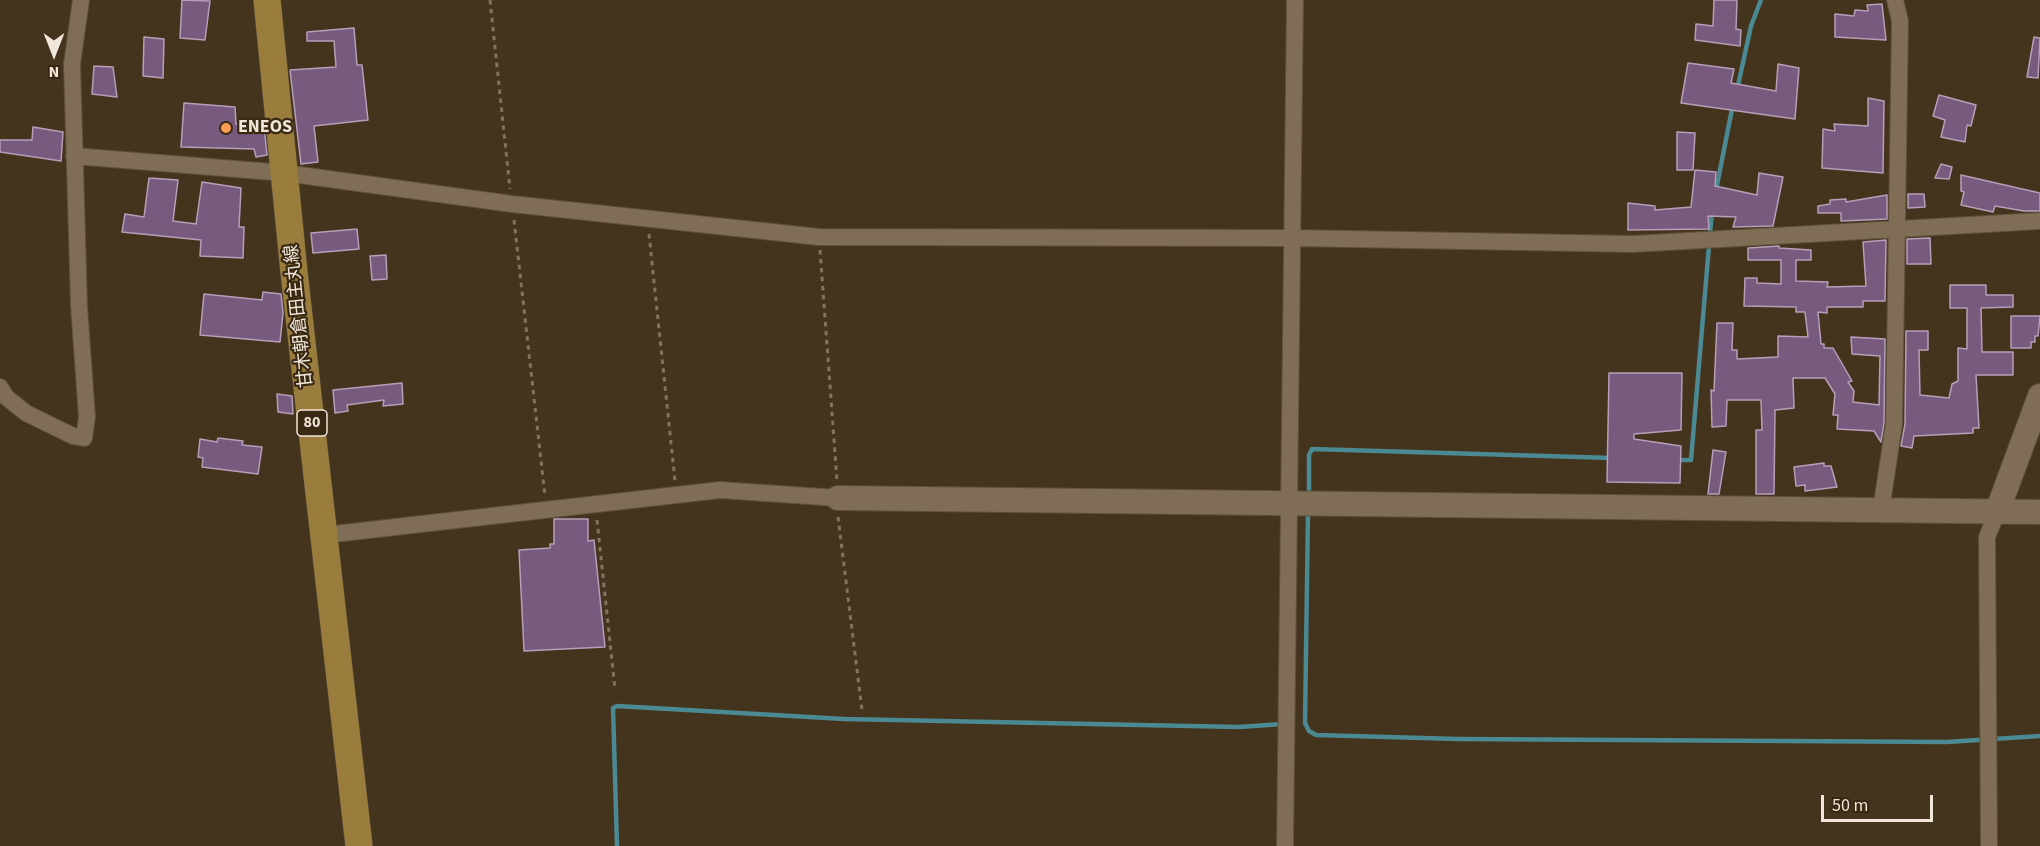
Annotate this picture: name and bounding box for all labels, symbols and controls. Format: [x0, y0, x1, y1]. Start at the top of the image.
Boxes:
north arrow [24, 24, 84, 84]
text: N [49, 61, 59, 83]
place label: ENEOS [238, 117, 292, 139]
marker: ENEOS [219, 121, 233, 135]
street label: 甘木朝倉田主丸線 [282, 243, 318, 389]
road number: 80 [297, 410, 327, 436]
scale bar [1824, 783, 1936, 821]
text: 50 m [1832, 793, 1868, 818]

